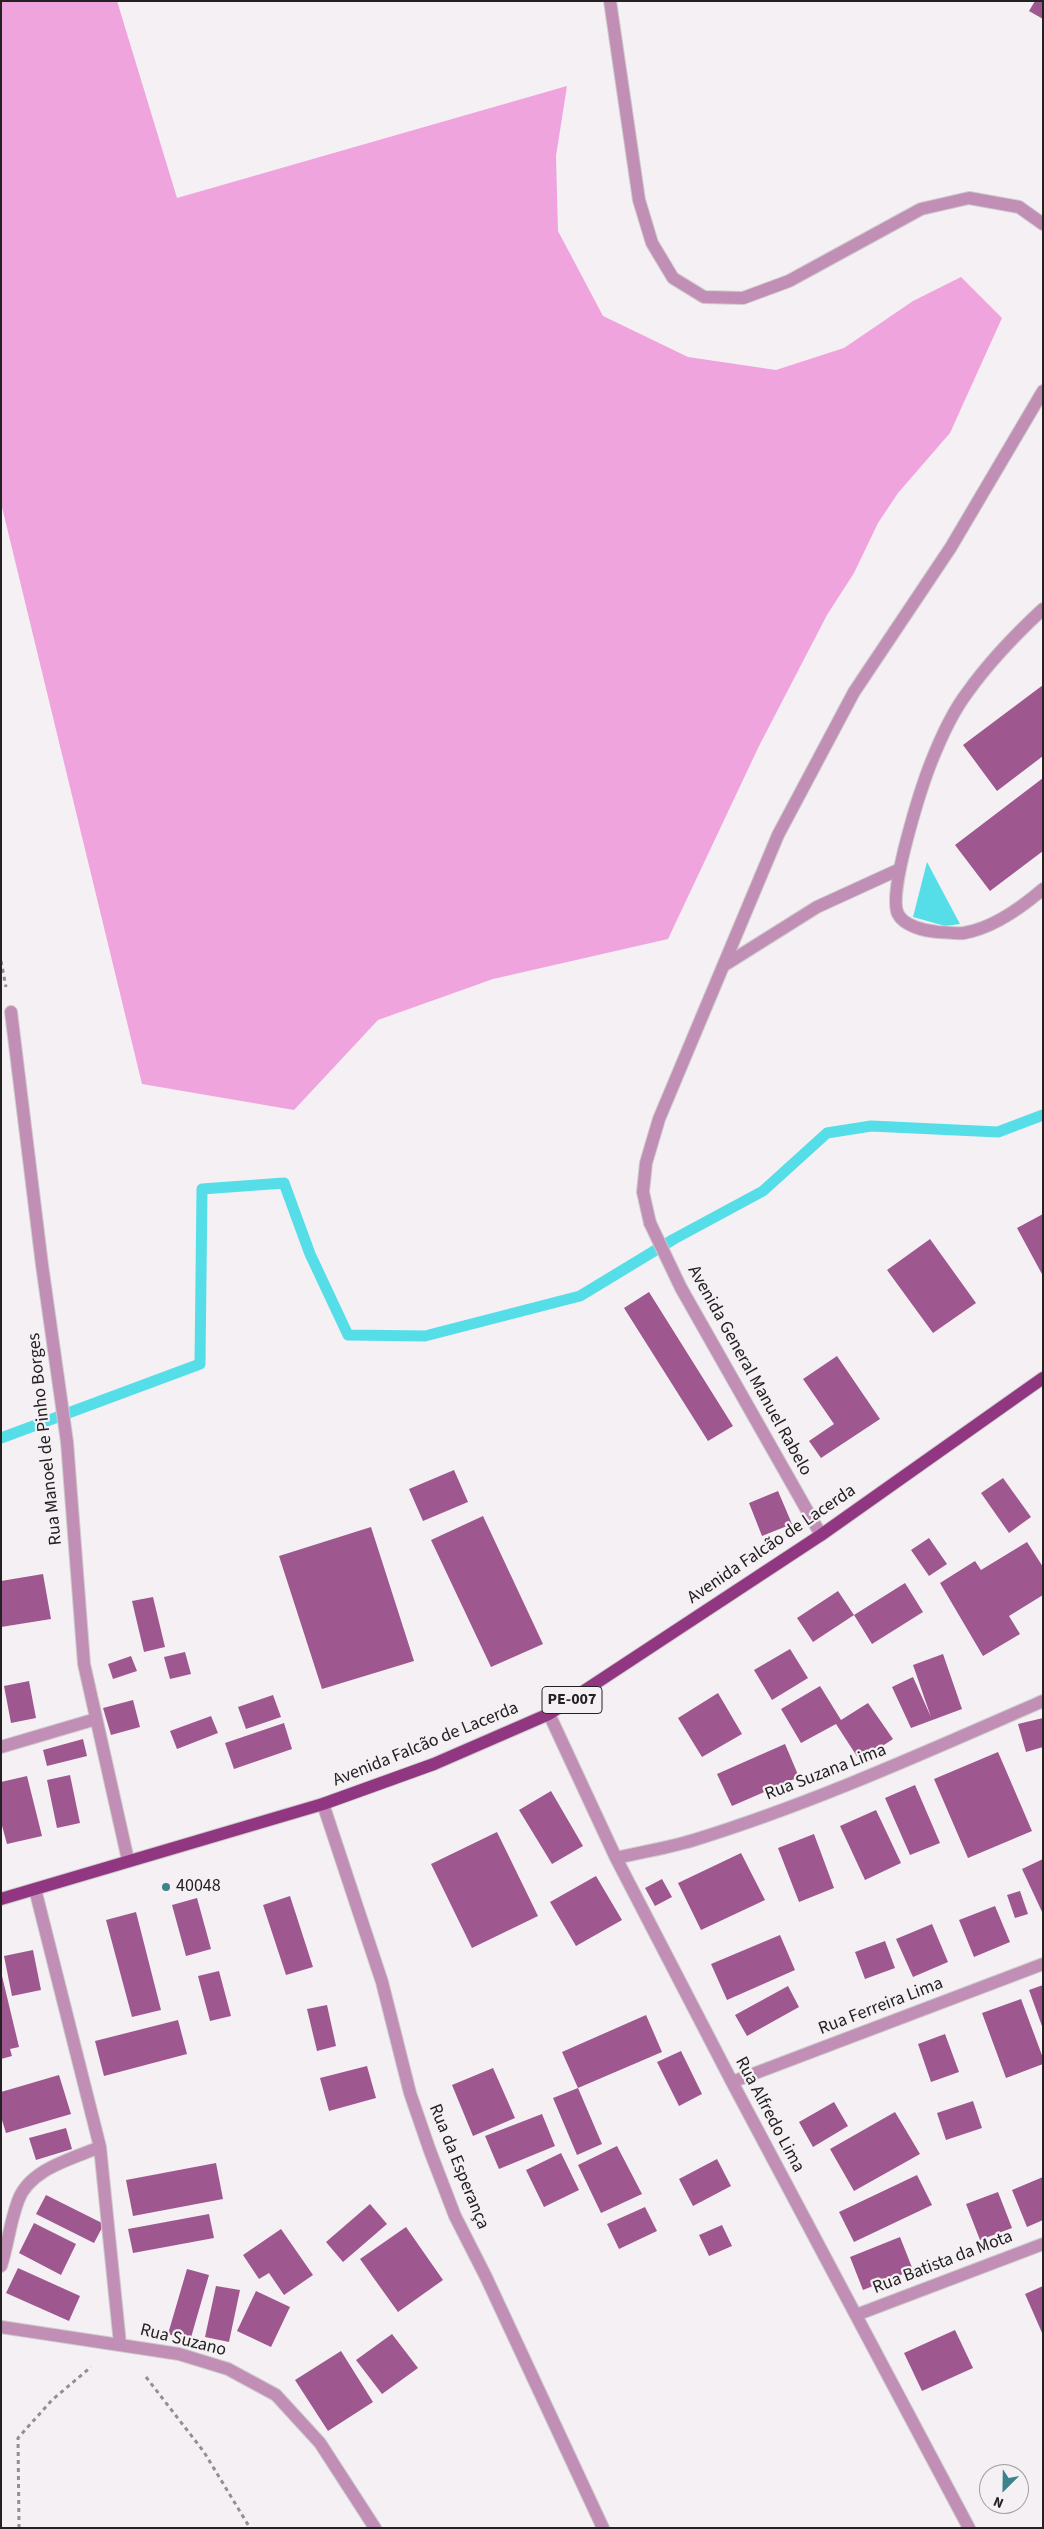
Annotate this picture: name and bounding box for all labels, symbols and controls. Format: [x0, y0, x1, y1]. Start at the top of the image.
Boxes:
street label: Avenida General Manuel Rabelo [682, 1262, 816, 1480]
street label: Rua Manoel de Pinho Borges [24, 1332, 68, 1546]
street label: Avenida Falcão de Lacerda [684, 1481, 860, 1609]
road number: PE-007 [542, 1686, 602, 1714]
street label: Avenida Falcão de Lacerda [330, 1698, 522, 1792]
street label: Rua Suzana Lima [762, 1740, 890, 1806]
place label: 40048 [176, 1876, 221, 1898]
marker: 40048 [160, 1881, 172, 1893]
street label: Rua Ferreira Lima [816, 1973, 946, 2041]
street label: Rua Alfredo Lima [729, 2053, 809, 2177]
street label: Rua da Esperança [423, 2101, 493, 2233]
street label: Rua Batista da Mota [870, 2226, 1016, 2300]
street label: Rua Suzano [138, 2320, 228, 2362]
north arrow [979, 2464, 1029, 2514]
text: N [990, 2491, 1007, 2513]

